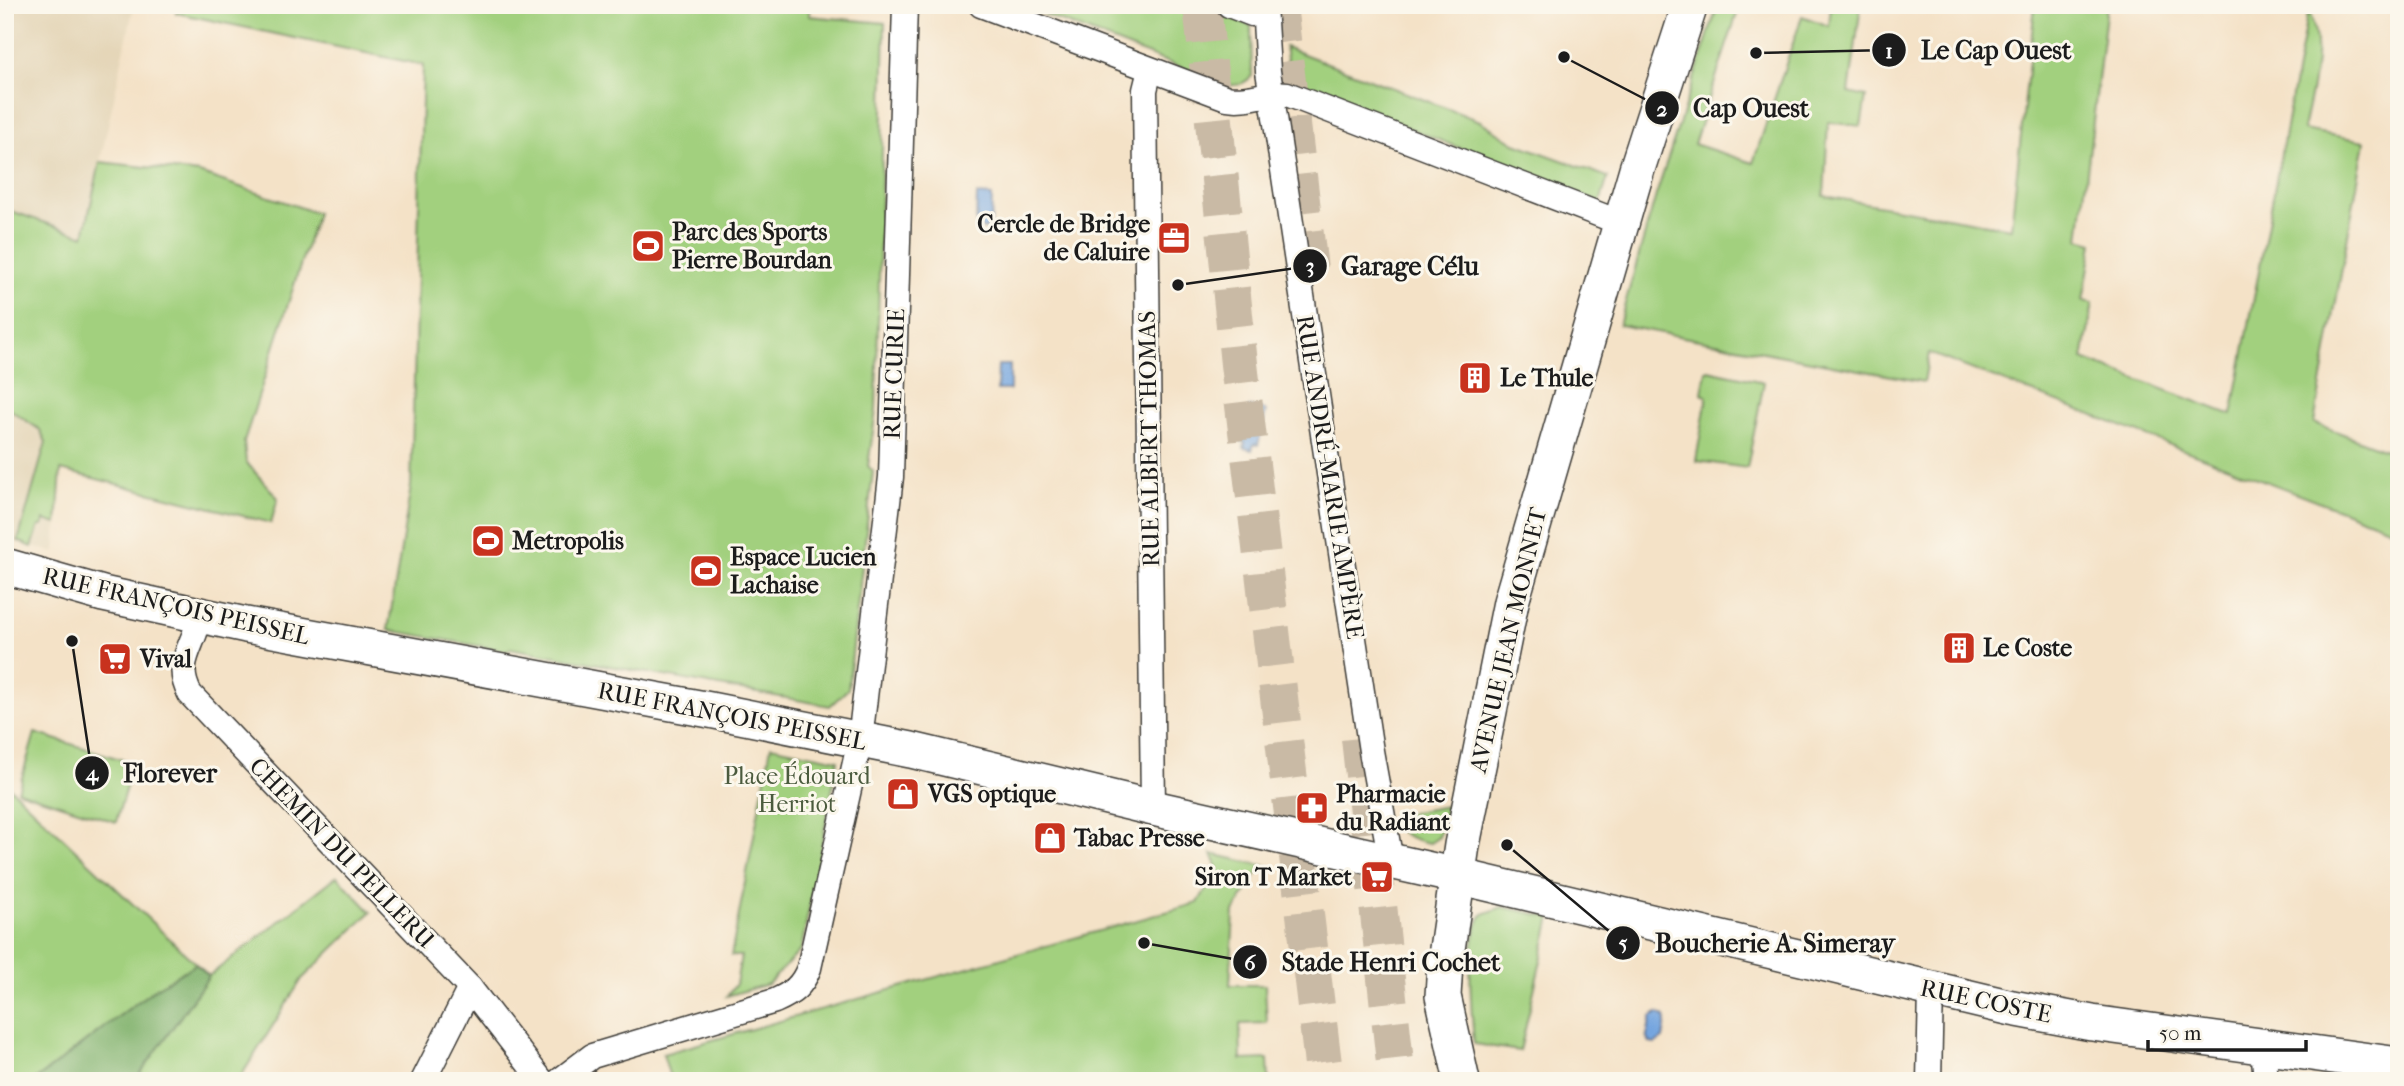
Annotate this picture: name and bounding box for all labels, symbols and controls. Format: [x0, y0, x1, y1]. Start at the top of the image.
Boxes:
callout: Le Cap Ouest [1872, 27, 2085, 74]
text: Le Cap Ouest [1921, 35, 2072, 66]
text: 1 [1885, 39, 1893, 63]
callout: Cap Ouest [1644, 85, 1823, 132]
text: Cap Ouest [1693, 93, 1810, 124]
text: 2 [1657, 97, 1668, 121]
place label: Cercle de Bridge de Caluire [977, 210, 1150, 266]
place label: Parc des Sports Pierre Bourdan [672, 218, 833, 274]
office icon: Cercle de Bridge de Caluire [1155, 219, 1193, 257]
sports icon: Parc des Sports Pierre Bourdan [629, 227, 667, 265]
callout: Garage Célu [1292, 243, 1493, 290]
text: Garage Célu [1341, 251, 1479, 282]
text: 3 [1306, 254, 1314, 278]
street label: RUE CURIE [878, 308, 910, 440]
street label: RUE ALBERT THOMAS [1133, 311, 1165, 567]
street label: RUE ANDRÉ-MARIE AMPÈRE [1291, 313, 1370, 641]
building icon: Le Thule [1456, 359, 1494, 397]
place label: Le Thule [1500, 364, 1593, 392]
street label: AVENUE JEAN MONNET [1464, 504, 1552, 776]
sports icon: Metropolis [469, 522, 507, 560]
place label: Metropolis [512, 527, 624, 555]
place label: Espace Lucien Lachaise [730, 543, 878, 599]
sports icon: Espace Lucien Lachaise [687, 552, 725, 590]
street label: RUE FRANÇOIS PEISSEL [40, 562, 313, 650]
building icon: Le Coste [1940, 629, 1978, 667]
place label: Le Coste [1983, 634, 2072, 662]
supermarket icon: Vival [96, 640, 134, 678]
place label: Vival [139, 645, 192, 673]
street label: RUE FRANÇOIS PEISSEL [595, 676, 869, 756]
callout: Florever [74, 749, 231, 796]
street label: CHEMIN DU PELLERU [244, 752, 441, 954]
text: Florever [122, 758, 218, 789]
text: 4 [85, 761, 100, 786]
park label: Place Édouard Herriot [723, 761, 872, 818]
shop icon: VGS optique [884, 775, 922, 813]
place label: VGS optique [927, 780, 1056, 808]
place label: Pharmacie du Radiant [1336, 780, 1451, 836]
pharmacy icon: Pharmacie du Radiant [1293, 789, 1331, 827]
shop icon: Tabac Presse [1031, 819, 1069, 857]
place label: Tabac Presse [1073, 824, 1205, 852]
supermarket icon: Siron T Market [1358, 858, 1396, 896]
place label: Siron T Market [1195, 863, 1352, 891]
callout: Boucherie A. Simeray [1606, 919, 1909, 966]
text: Boucherie A. Simeray [1655, 928, 1897, 959]
text: 5 [1618, 931, 1628, 955]
callout: Stade Henri Cochet [1232, 939, 1514, 986]
text: Stade Henri Cochet [1282, 947, 1501, 978]
text: 6 [1244, 951, 1256, 975]
street label: RUE COSTE [1918, 973, 2054, 1029]
scale bar [2148, 1009, 2306, 1053]
text: 50 m [2159, 1021, 2202, 1045]

